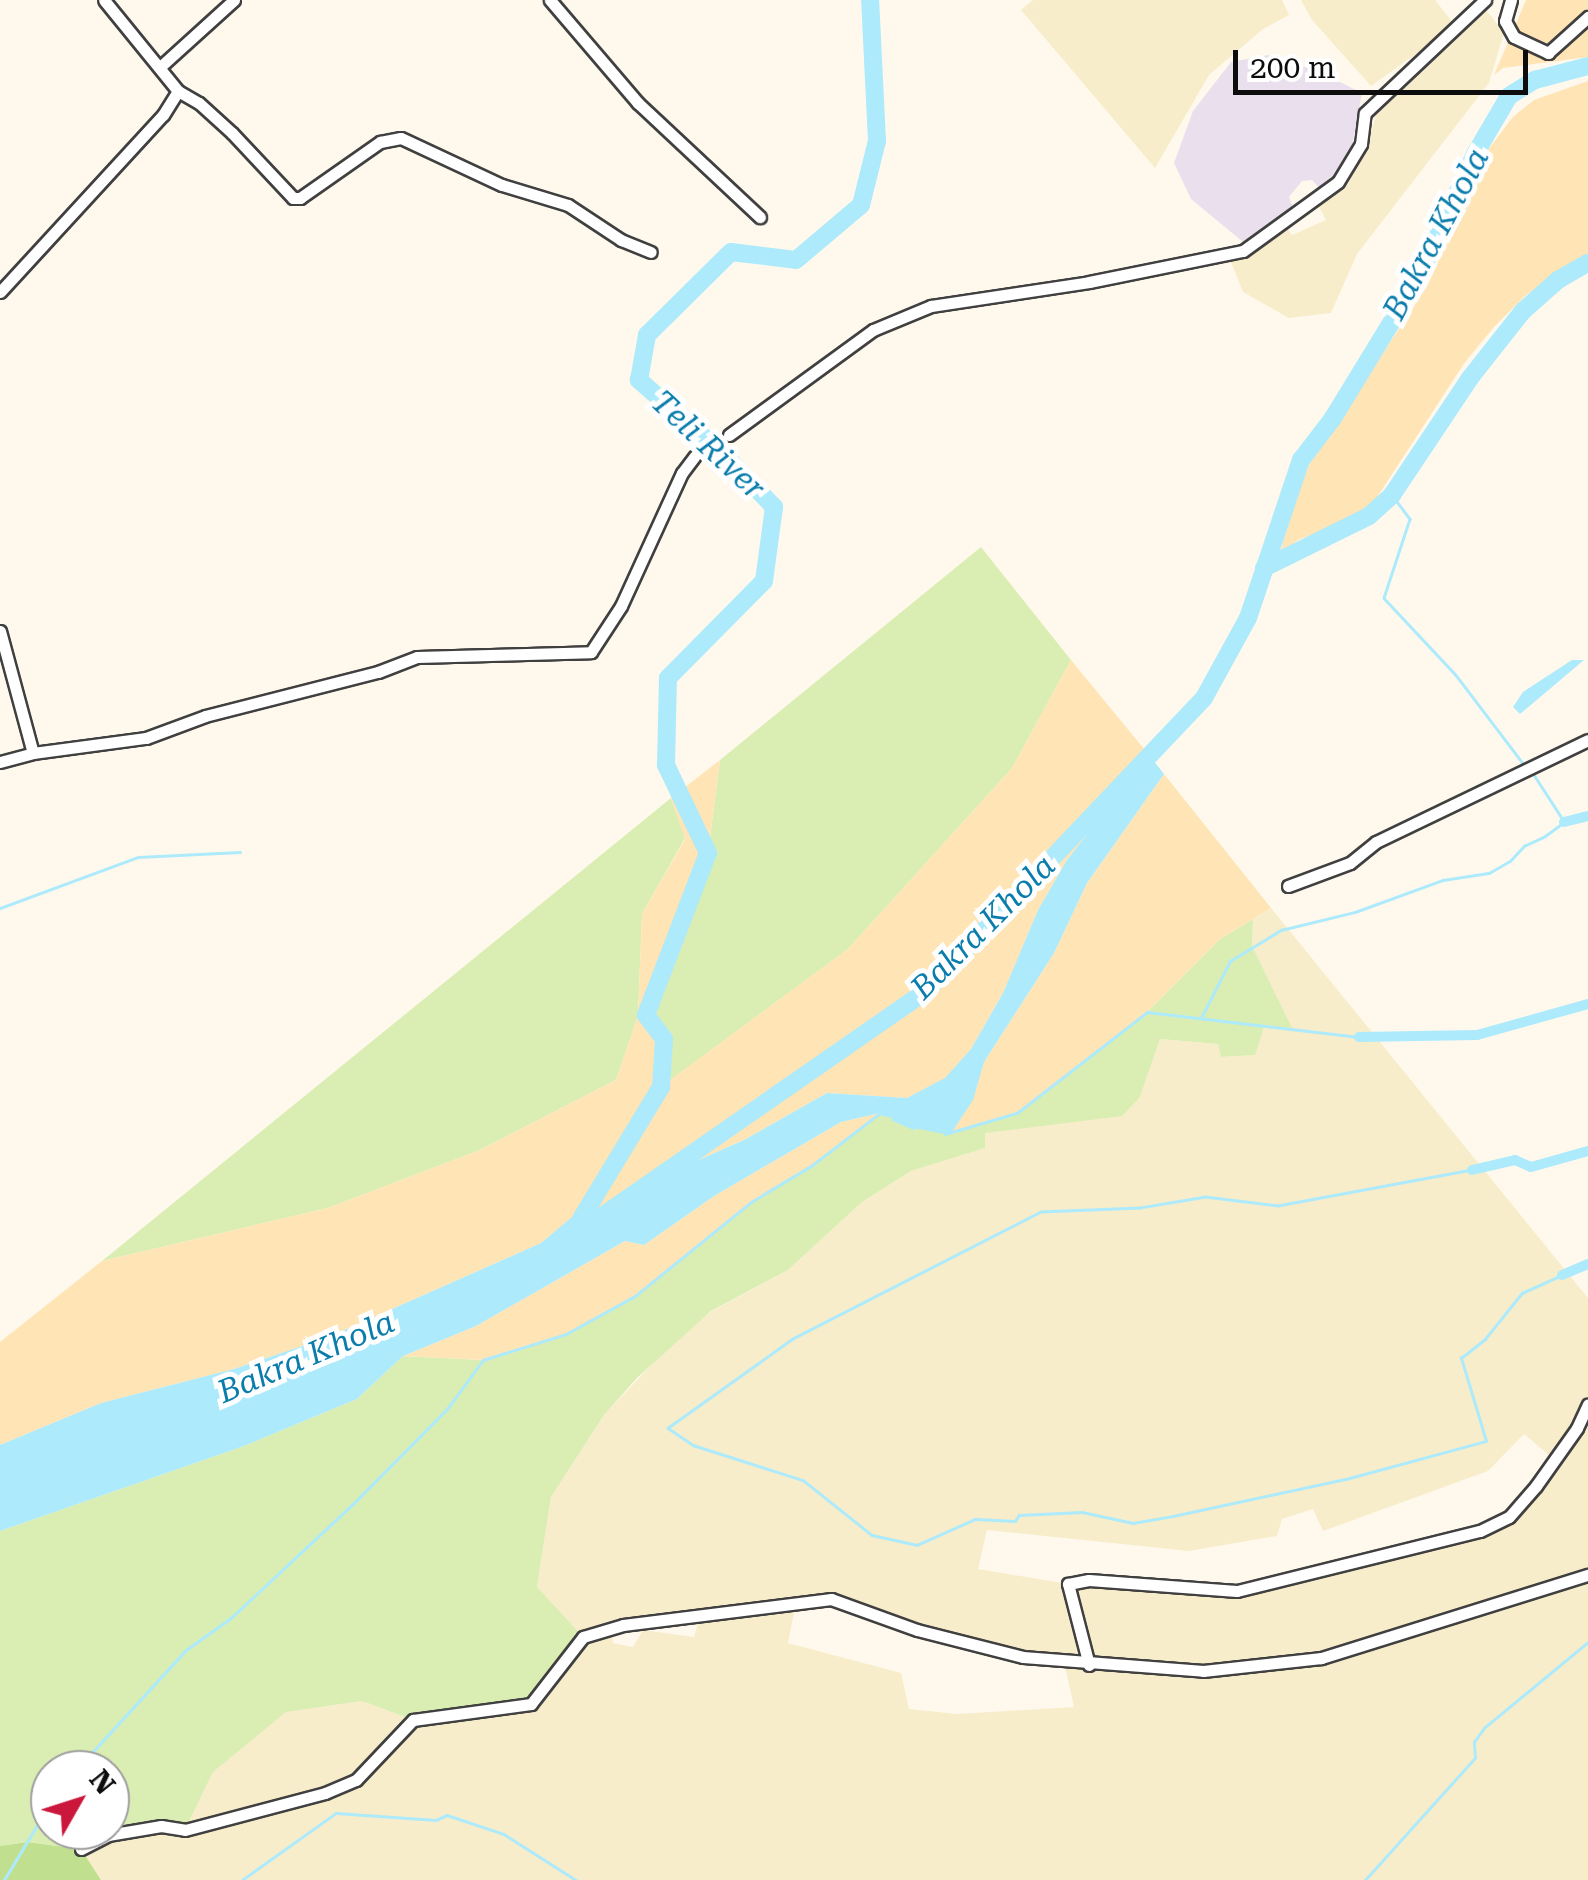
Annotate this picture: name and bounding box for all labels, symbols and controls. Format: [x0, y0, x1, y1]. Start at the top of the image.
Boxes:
scale bar [1238, 30, 1533, 92]
text: 200 m [1250, 50, 1335, 85]
water label: Bakra Khola [1375, 142, 1497, 326]
water label: Teli River [643, 382, 773, 508]
water label: Bakra Khola [903, 847, 1063, 1007]
water label: Bakra Khola [212, 1303, 400, 1411]
north arrow [30, 1750, 130, 1850]
text: N [83, 1763, 122, 1801]

